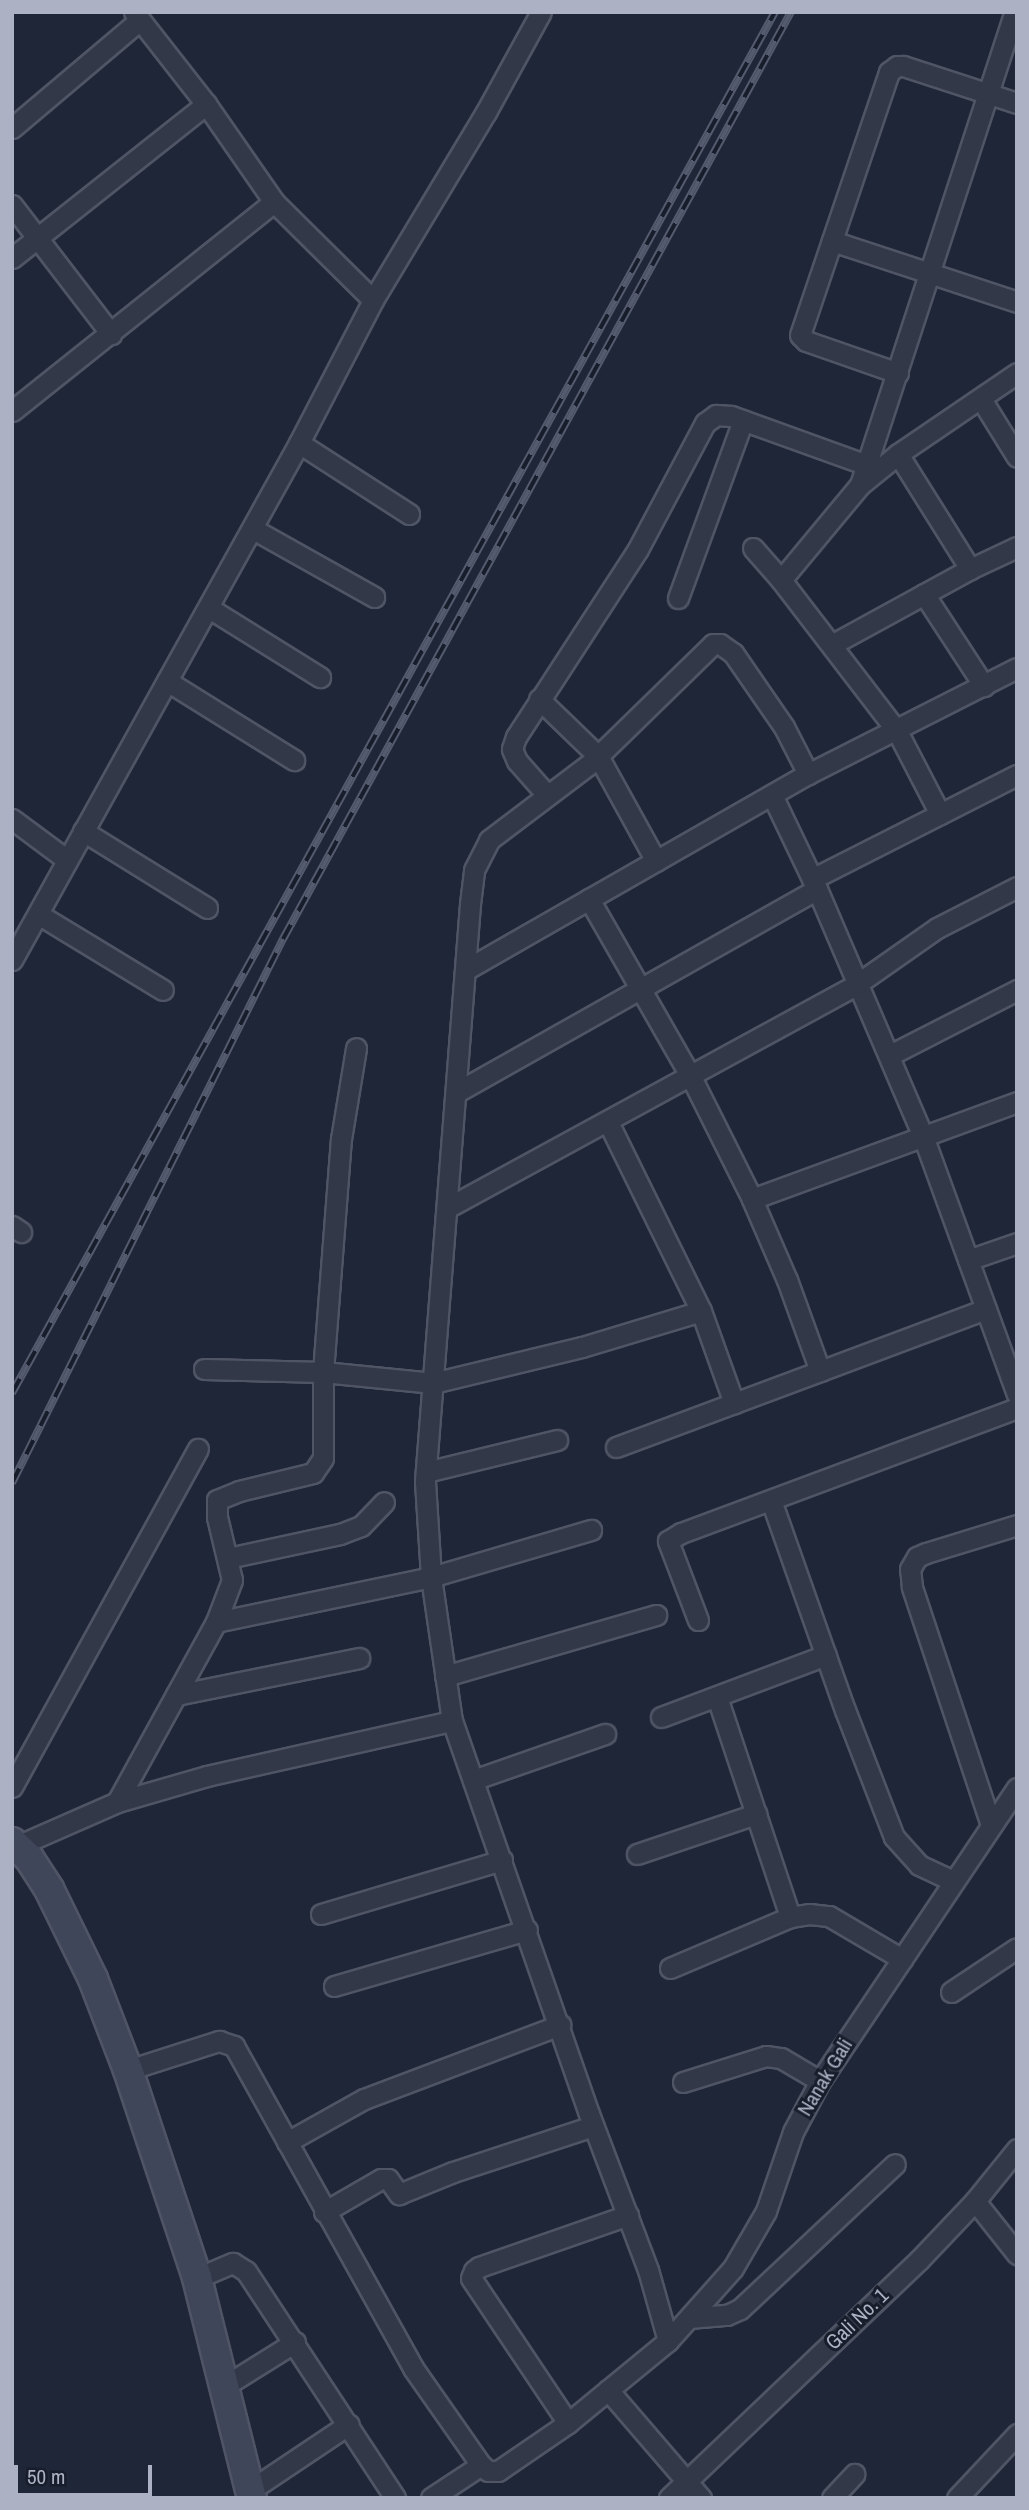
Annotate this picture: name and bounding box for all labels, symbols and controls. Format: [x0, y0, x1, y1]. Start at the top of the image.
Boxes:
street label: Nanak Gali [792, 2034, 858, 2120]
street label: Gali No. 1 [820, 2283, 894, 2355]
scale bar [18, 2450, 156, 2494]
text: 50 m [27, 2462, 65, 2491]

